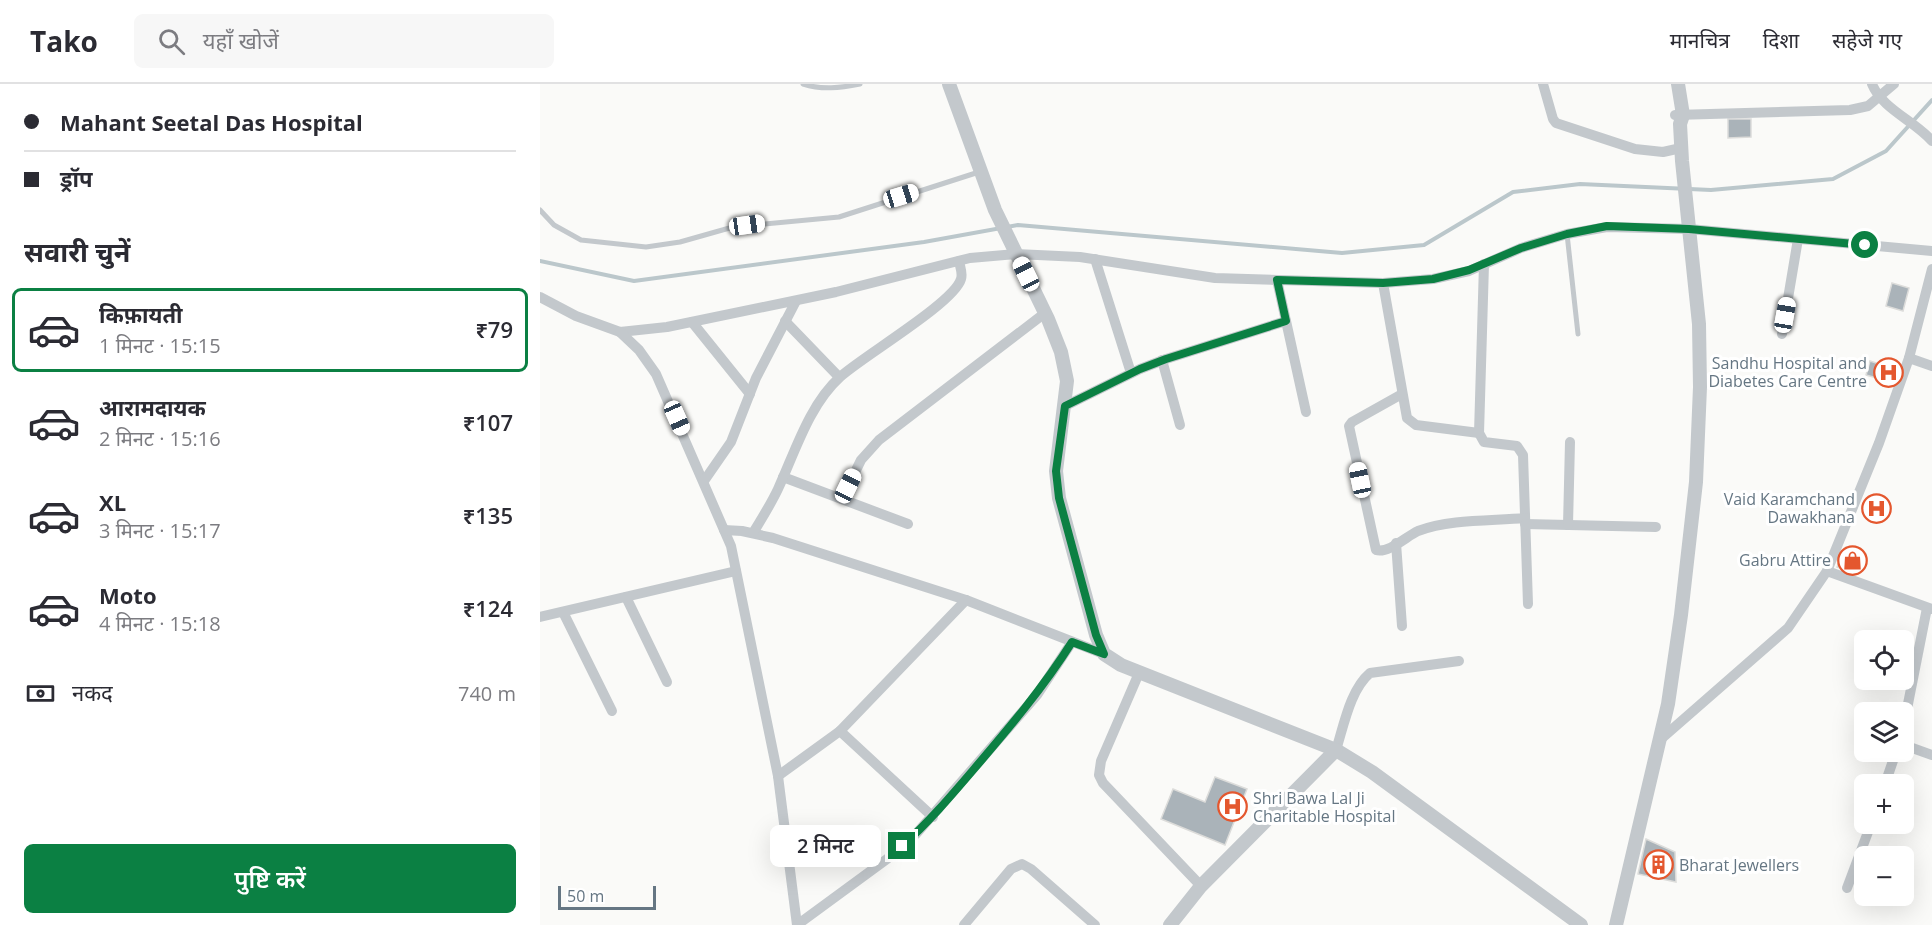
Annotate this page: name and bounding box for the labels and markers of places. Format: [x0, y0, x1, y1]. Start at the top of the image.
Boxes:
place label: Sandhu Hospital and Diabetes Care Centre [1708, 352, 1867, 392]
hospital icon: Sandhu Hospital and Diabetes Care Centre [1872, 356, 1904, 388]
place label: Vaid Karamchand Dawakhana [1724, 488, 1855, 528]
hospital icon: Vaid Karamchand Dawakhana [1860, 492, 1892, 524]
shop icon: Gabru Attire [1836, 544, 1868, 576]
place label: Gabru Attire [1739, 549, 1831, 571]
place label: Shri Bawa Lal Ji Charitable Hospital [1253, 787, 1395, 827]
hospital icon: Shri Bawa Lal Ji Charitable Hospital [1216, 791, 1248, 823]
building icon: Bharat Jewellers [1642, 849, 1674, 881]
place label: Bharat Jewellers [1679, 854, 1799, 876]

